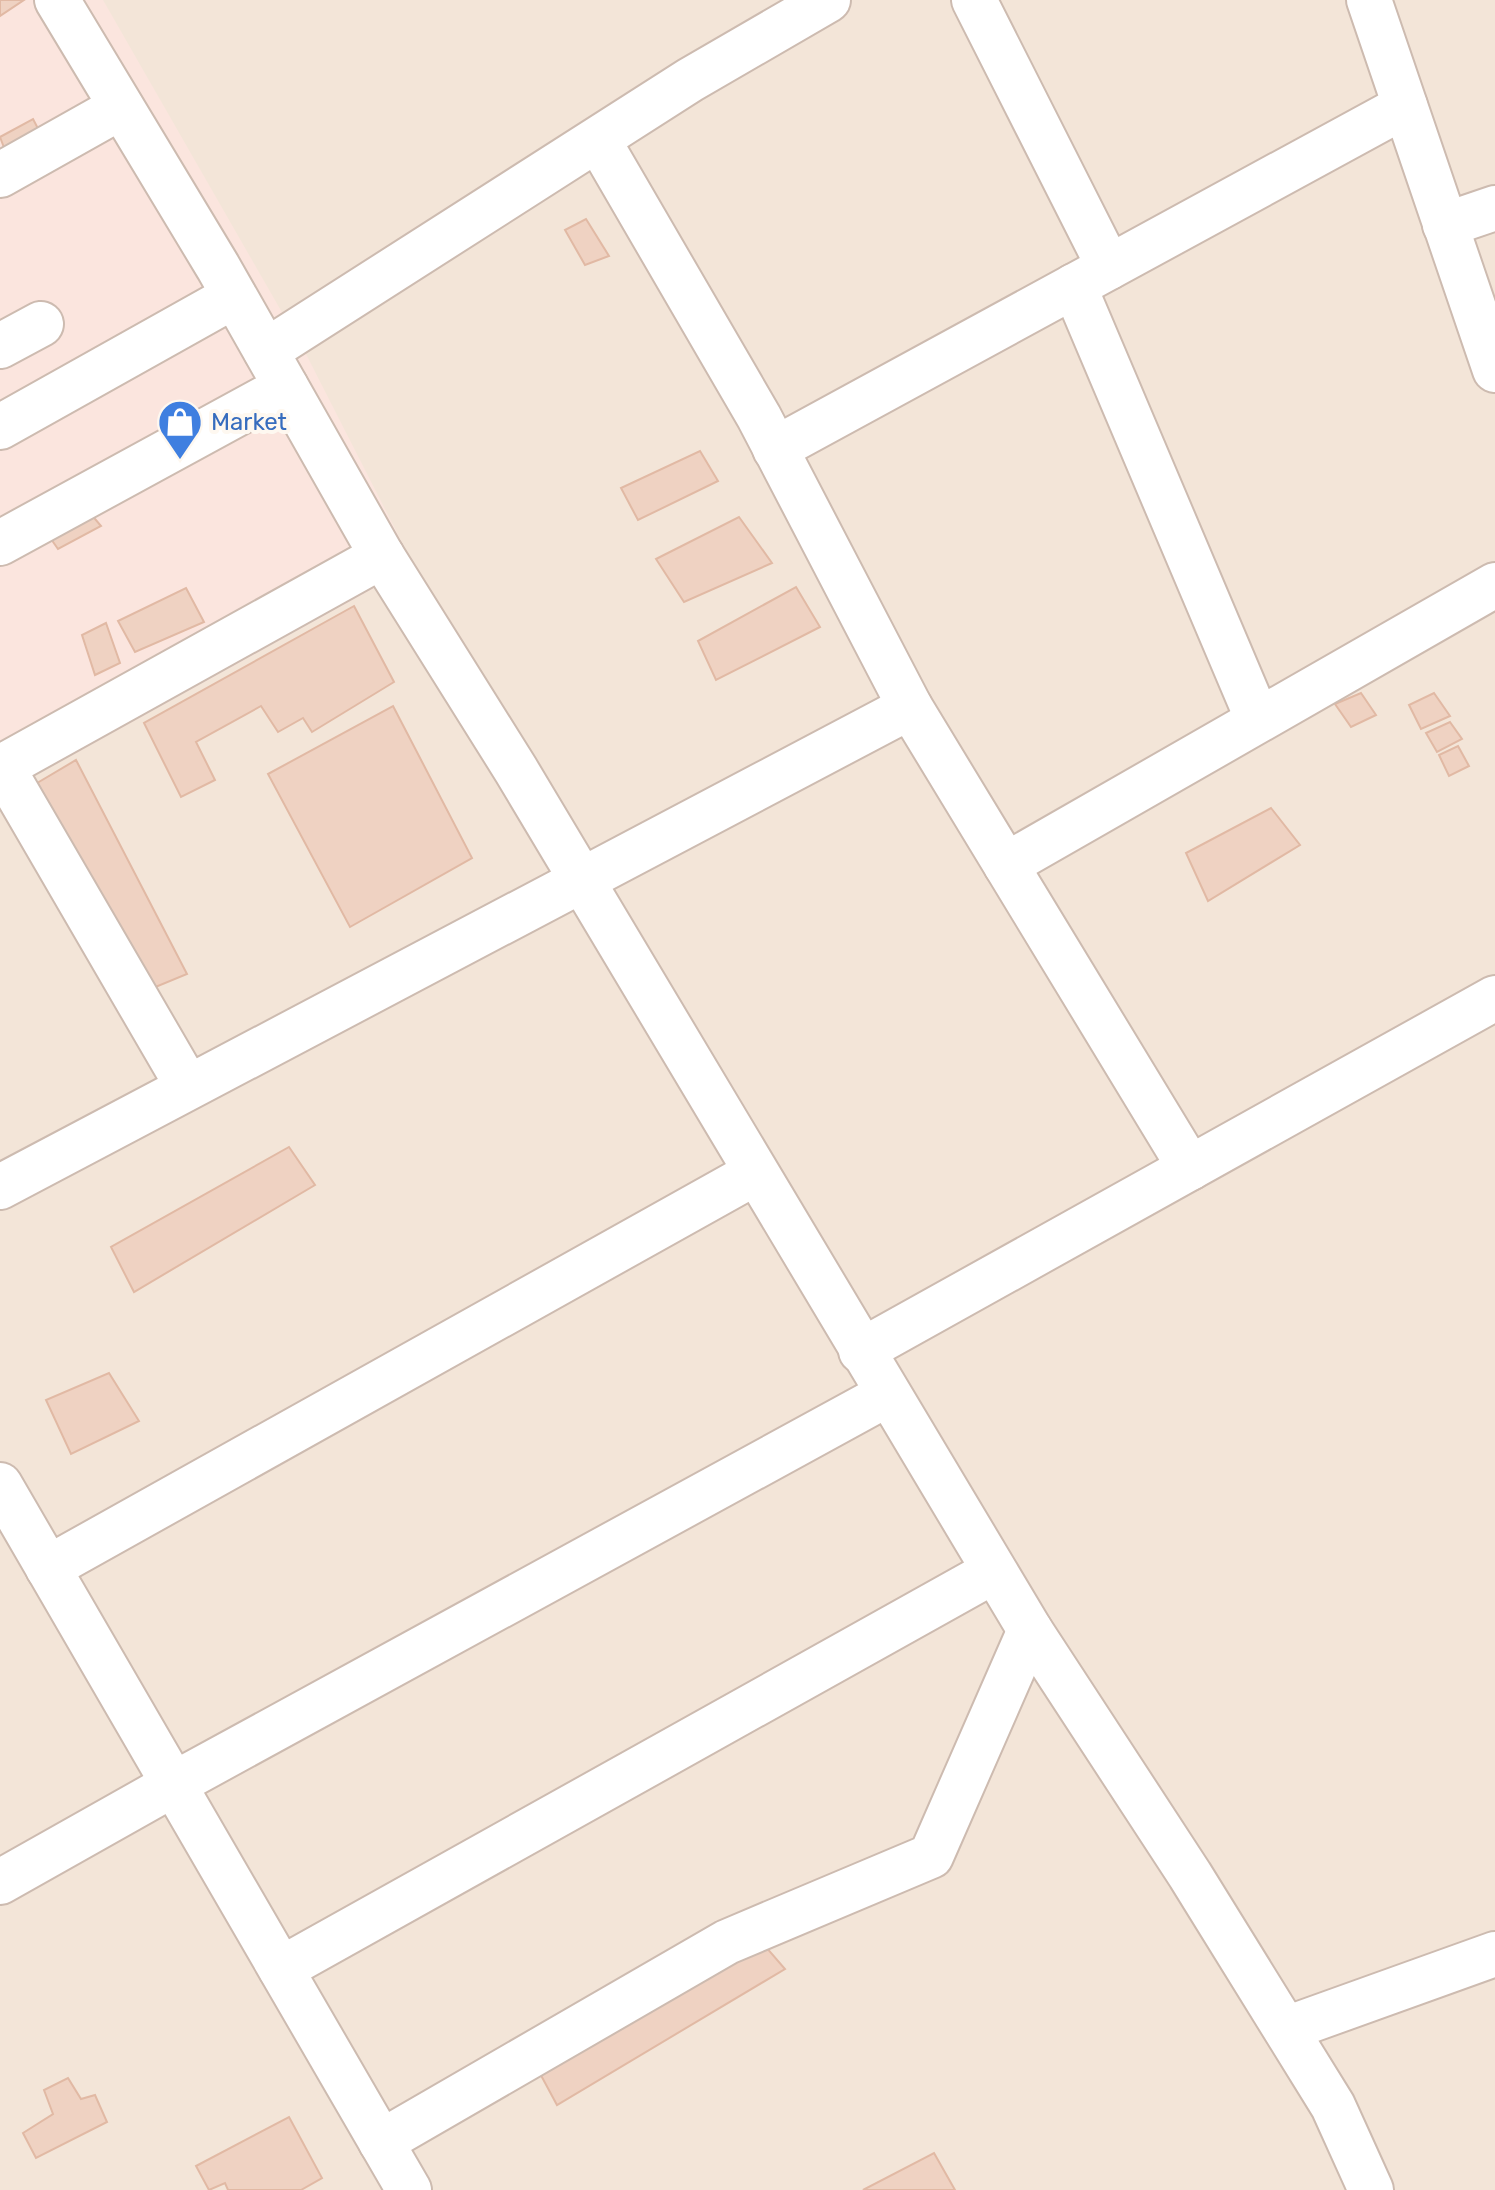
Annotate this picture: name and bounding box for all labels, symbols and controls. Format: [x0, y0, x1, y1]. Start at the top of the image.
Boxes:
shop icon: Market [156, 398, 204, 461]
place label: Market [211, 408, 287, 436]

